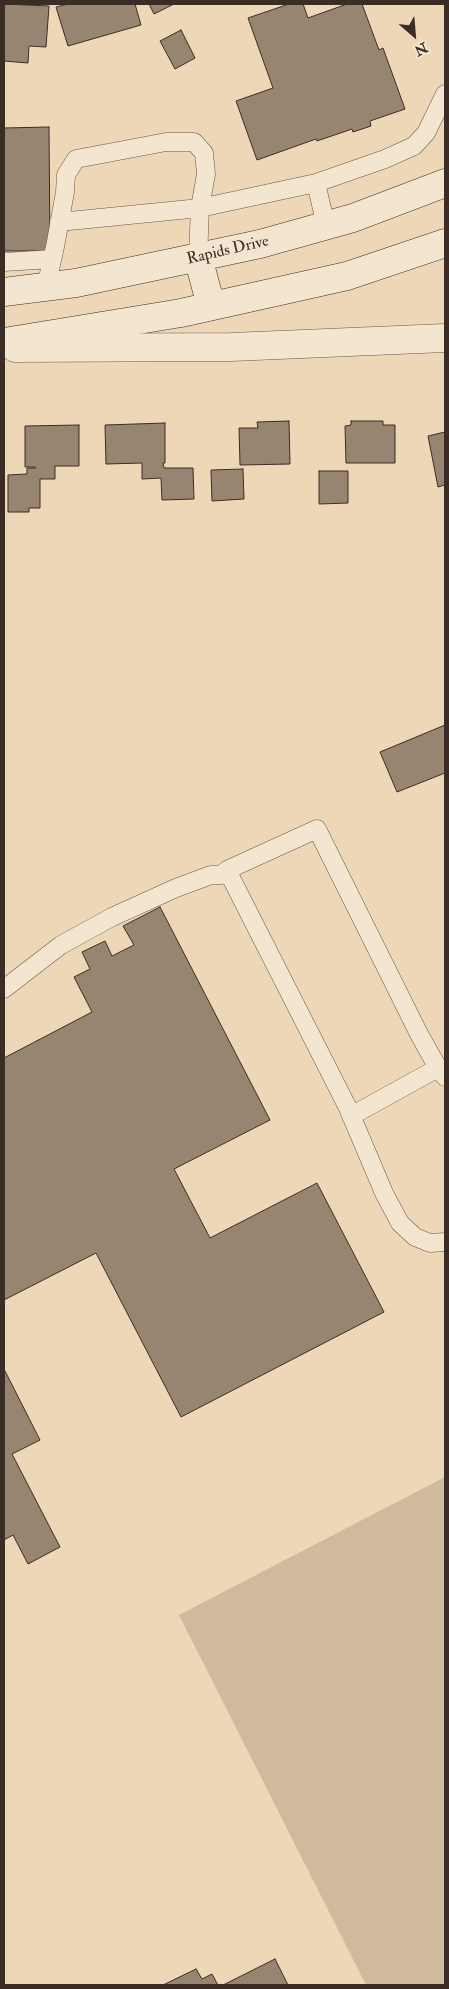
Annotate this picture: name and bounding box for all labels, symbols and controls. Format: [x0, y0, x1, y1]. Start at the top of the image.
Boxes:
north arrow [389, 10, 439, 60]
text: N [412, 38, 430, 59]
street label: Rapids Drive [185, 232, 271, 270]

